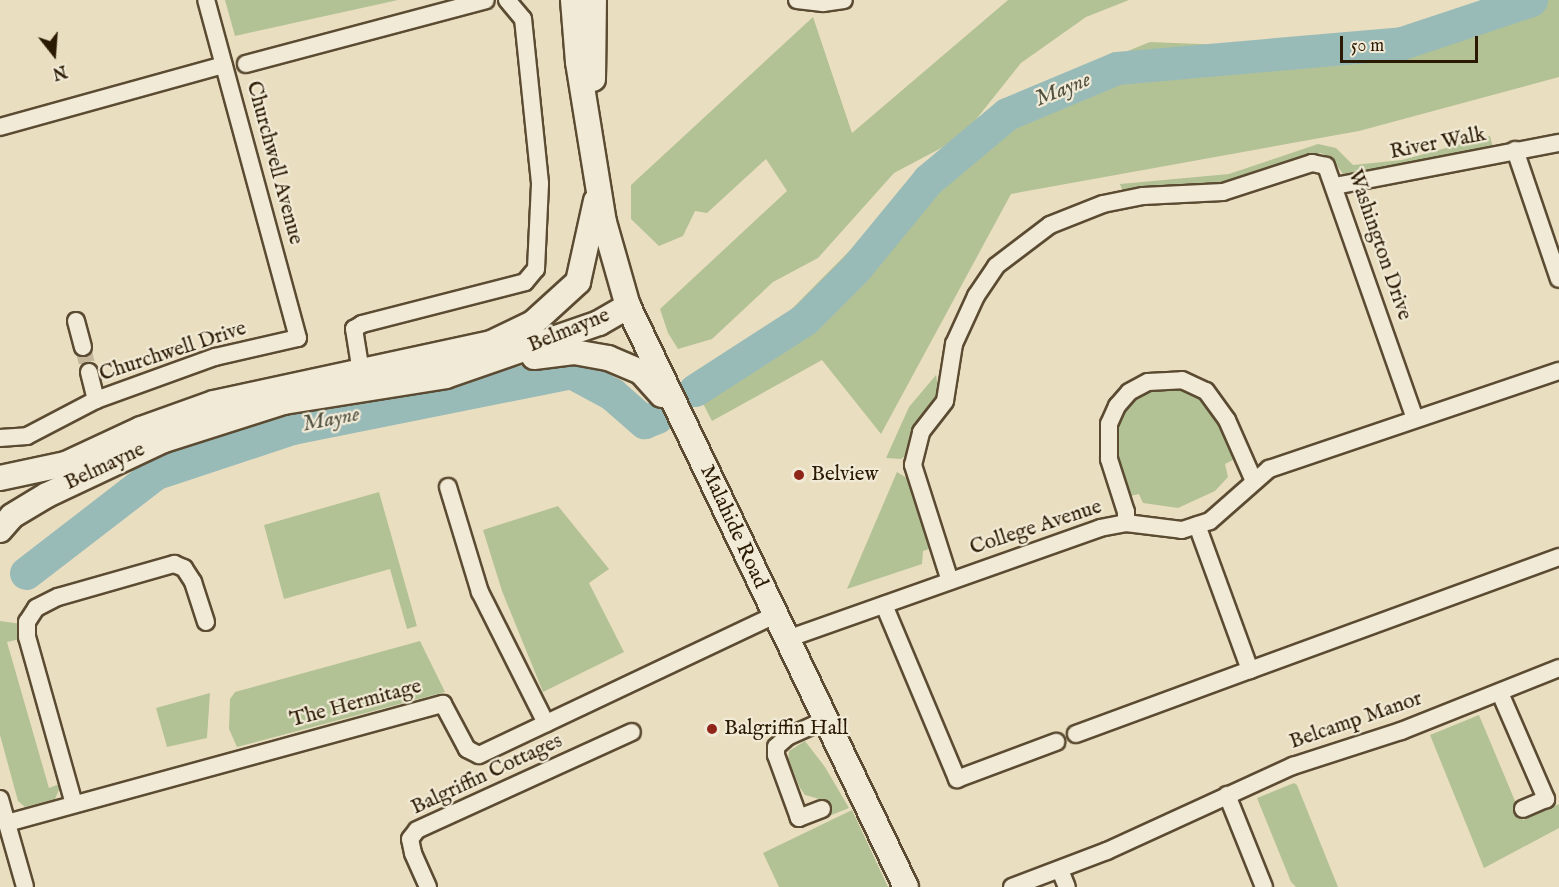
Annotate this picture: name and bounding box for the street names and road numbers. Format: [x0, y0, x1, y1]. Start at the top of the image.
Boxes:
street label: Churchwell Avenue [240, 79, 308, 247]
street label: River Walk [1388, 122, 1488, 166]
street label: Washington Drive [1341, 166, 1417, 324]
street label: Belmayne [525, 303, 613, 359]
street label: Churchwell Drive [96, 316, 250, 388]
street label: Belmayne [61, 438, 149, 496]
street label: Malahide Road [693, 461, 773, 593]
street label: College Avenue [967, 495, 1105, 561]
street label: The Hermitage [288, 674, 424, 734]
street label: Belcamp Manor [1286, 687, 1426, 755]
street label: Balgriffin Cottages [407, 729, 567, 821]

